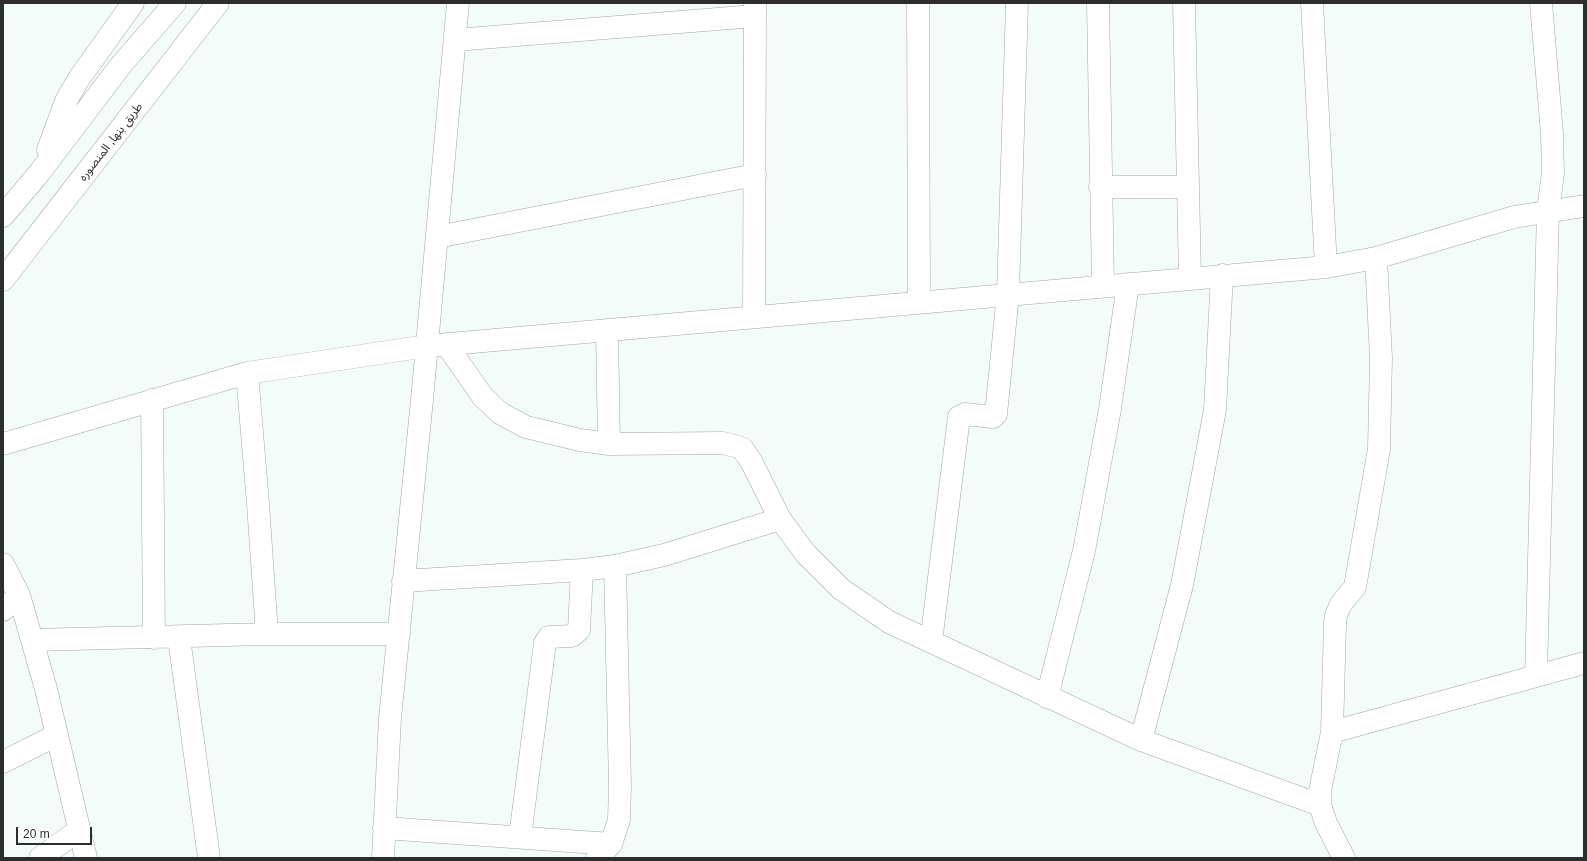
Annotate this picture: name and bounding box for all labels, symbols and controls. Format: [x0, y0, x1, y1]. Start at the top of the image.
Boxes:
street label: طريق بنها, المنصوره [76, 100, 146, 184]
scale bar [18, 819, 94, 845]
text: 20 m [23, 827, 50, 841]

